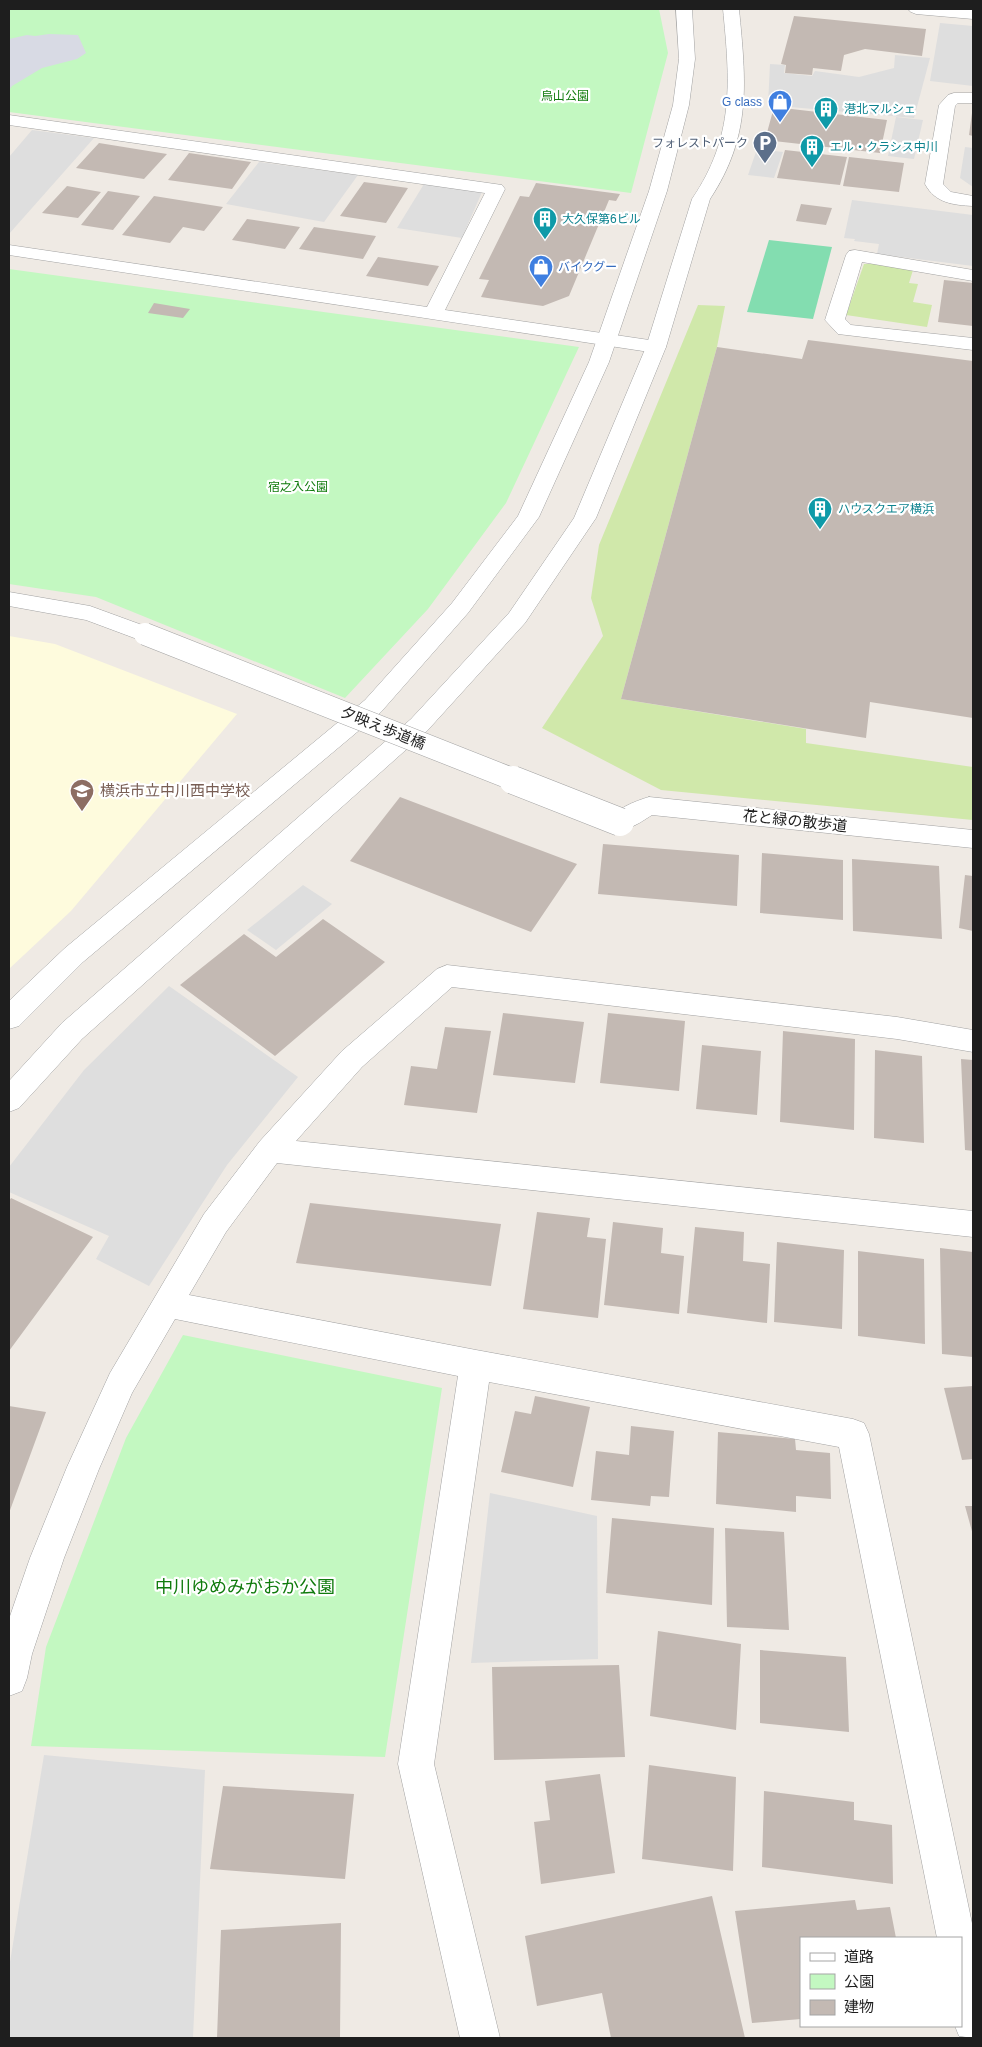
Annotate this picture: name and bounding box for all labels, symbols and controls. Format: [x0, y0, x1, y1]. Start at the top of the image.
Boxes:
park label: 烏山公園 [541, 89, 589, 103]
shop icon: G class [767, 89, 793, 123]
place label: G class [722, 95, 762, 109]
building icon: 港北マルシェ [813, 96, 839, 130]
place label: 港北マルシェ [844, 102, 916, 116]
parking icon: フォレストパーク [752, 130, 778, 164]
building icon: エル・クラシス中川 [799, 134, 825, 168]
place label: フォレストパーク [652, 136, 748, 150]
place label: エル・クラシス中川 [830, 140, 938, 154]
building icon: 大久保第6ビル [532, 206, 558, 240]
place label: 大久保第6ビル [562, 212, 641, 226]
shop icon: バイクグー [528, 254, 554, 288]
place label: バイクグー [558, 260, 617, 274]
park label: 宿之入公園 [268, 480, 328, 494]
building icon: ハウスクエア横浜 [807, 496, 833, 530]
place label: ハウスクエア横浜 [838, 502, 934, 516]
street label: 夕映え歩道橋 [338, 703, 428, 752]
school or university icon: 横浜市立中川西中学校 [69, 778, 95, 812]
place label: 横浜市立中川西中学校 [100, 782, 250, 799]
street label: 花と緑の散歩道 [742, 807, 848, 834]
park label: 中川ゆめみがおか公園 [155, 1577, 335, 1597]
legend [800, 1937, 962, 2027]
text: 道路 [844, 1948, 874, 1965]
text: 公園 [844, 1973, 874, 1990]
text: 建物 [844, 1998, 874, 2015]

